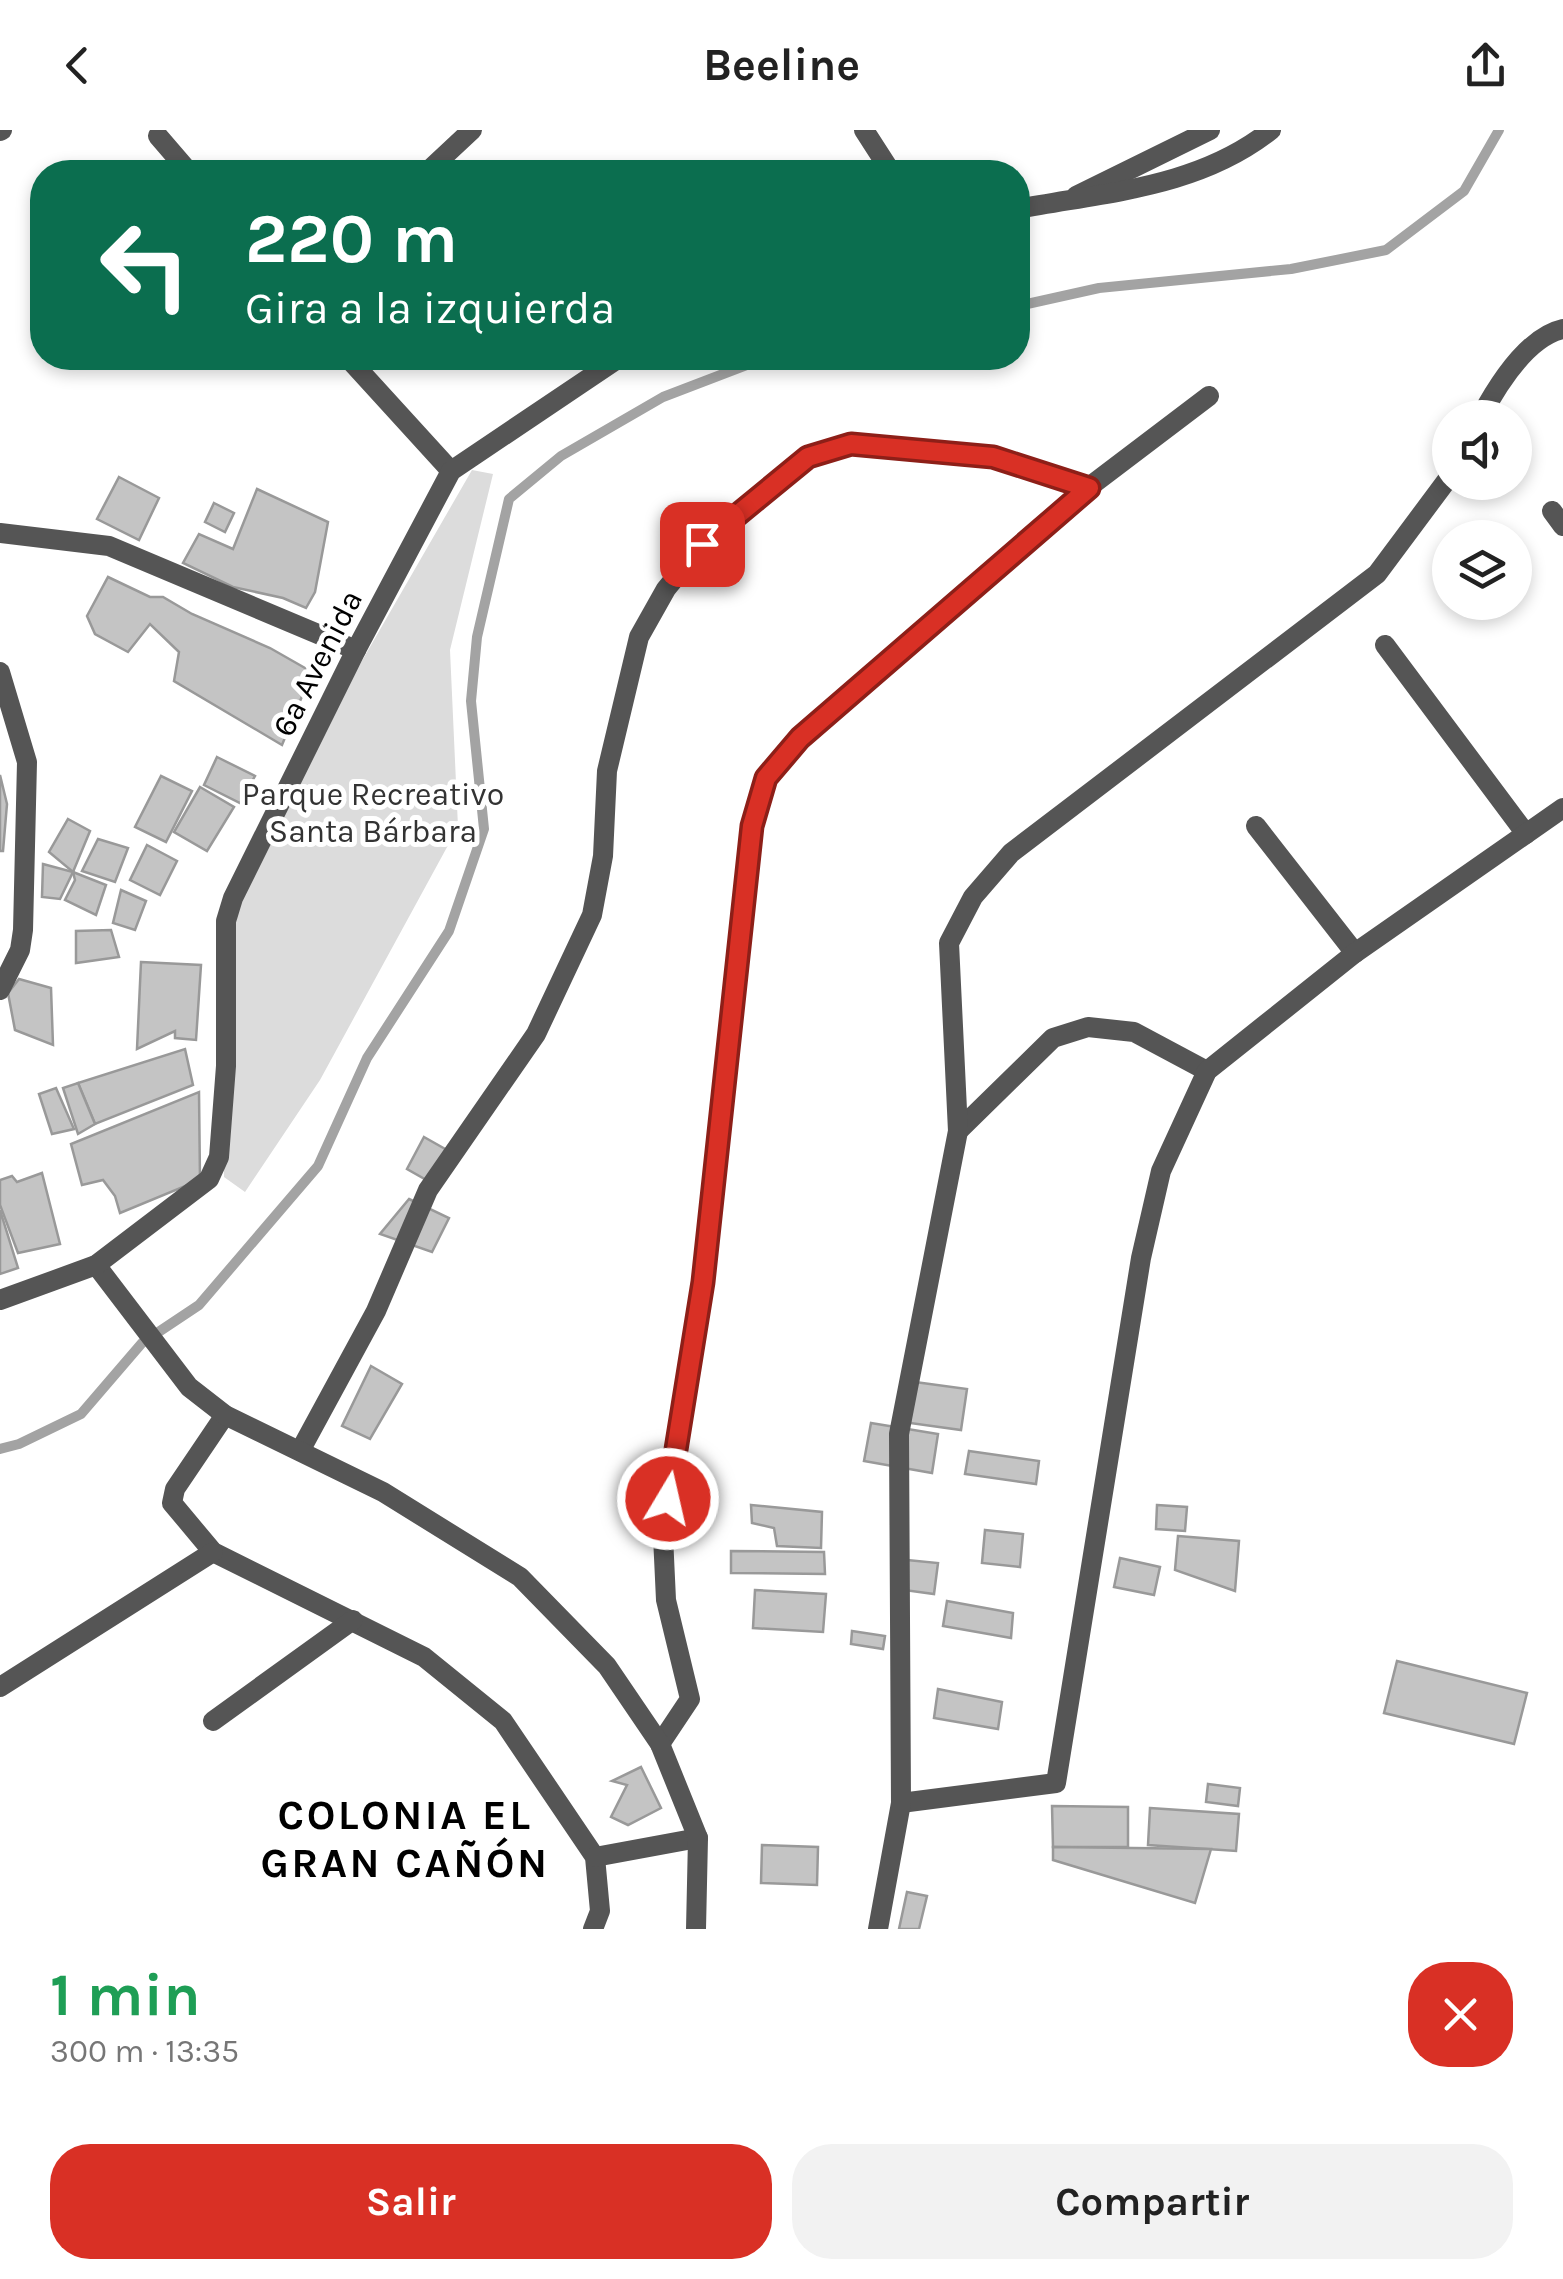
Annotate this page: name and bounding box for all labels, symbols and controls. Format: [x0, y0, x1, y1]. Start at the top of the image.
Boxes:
icon: back [50, 38, 105, 93]
icon: share [1458, 38, 1513, 93]
text: Beeline [703, 39, 860, 91]
text: 220 m [245, 198, 458, 280]
icon: left [80, 200, 210, 330]
text: Gira a la izquierda [245, 282, 615, 334]
map controls [1432, 400, 1532, 620]
button: sound [1432, 400, 1532, 500]
pin [660, 502, 745, 587]
icon: arrive [675, 517, 730, 572]
button: layers [1432, 520, 1532, 620]
street label: 6a Avenida [265, 584, 370, 743]
park label: Parque Recreativo Santa Bárbara [242, 776, 504, 850]
position arrow [616, 1447, 720, 1551]
district label: COLONIA EL GRAN CAÑÓN [260, 1790, 550, 1888]
text: 1 min [50, 1960, 201, 2030]
button: close [1408, 1962, 1513, 2067]
text: 300 m · 13:35 [50, 2033, 239, 2070]
button: Salir [50, 2144, 772, 2259]
button: Compartir [792, 2144, 1513, 2259]

